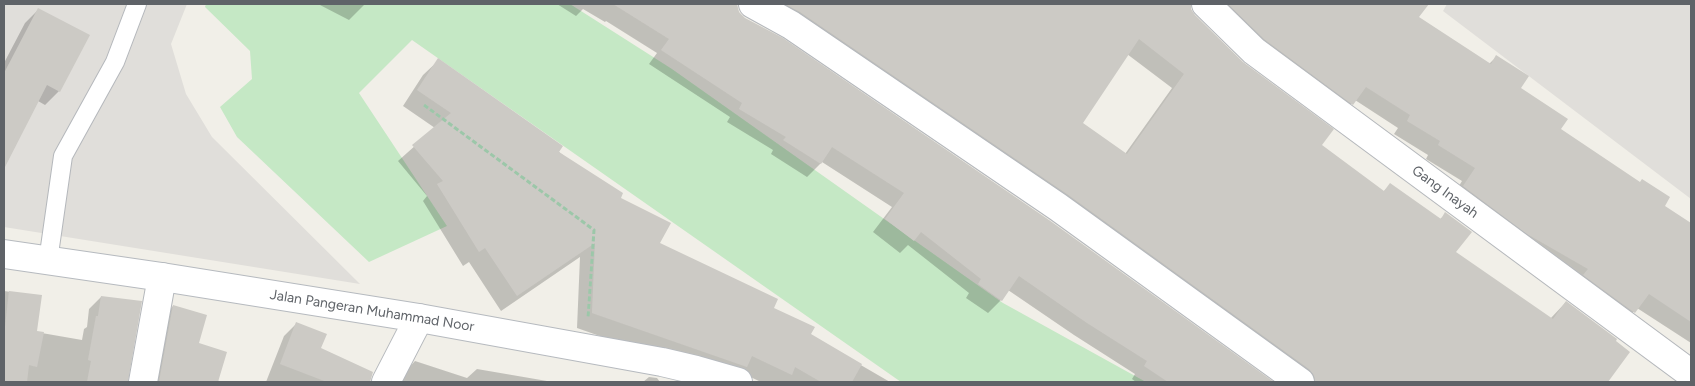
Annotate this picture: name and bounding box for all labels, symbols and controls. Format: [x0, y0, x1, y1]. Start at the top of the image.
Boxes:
street label: Gang Inayah [1408, 162, 1482, 222]
street label: Jalan Pangeran Muhammad Noor [269, 287, 475, 335]

